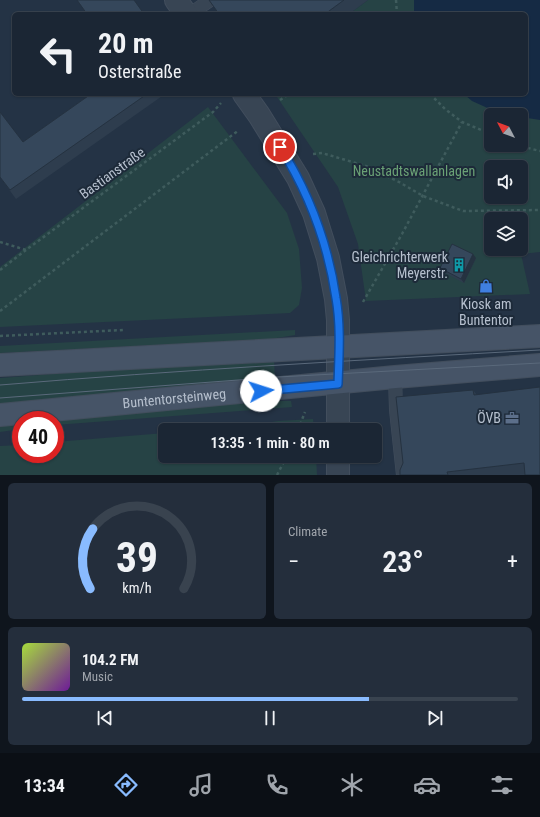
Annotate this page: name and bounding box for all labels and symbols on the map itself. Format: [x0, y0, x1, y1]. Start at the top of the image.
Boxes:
north arrow [484, 108, 528, 152]
pin [263, 130, 297, 164]
street label: Bastianstraße [76, 144, 148, 202]
park label: Neustadtswallanlagen [353, 163, 475, 179]
place label: Gleichrichterwerk Meyerstr. [351, 249, 449, 281]
building icon: Gleichrichterwerk Meyerstr. [451, 257, 467, 273]
shop icon: Kiosk am Buntentor [478, 278, 494, 294]
place label: Kiosk am Buntentor [459, 296, 513, 328]
position arrow [240, 370, 282, 412]
street label: Buntentorsteinweg [122, 385, 227, 411]
place label: ÖVB [477, 410, 501, 426]
office icon: ÖVB [504, 410, 520, 426]
speed limit sign: 40 [12, 411, 64, 463]

